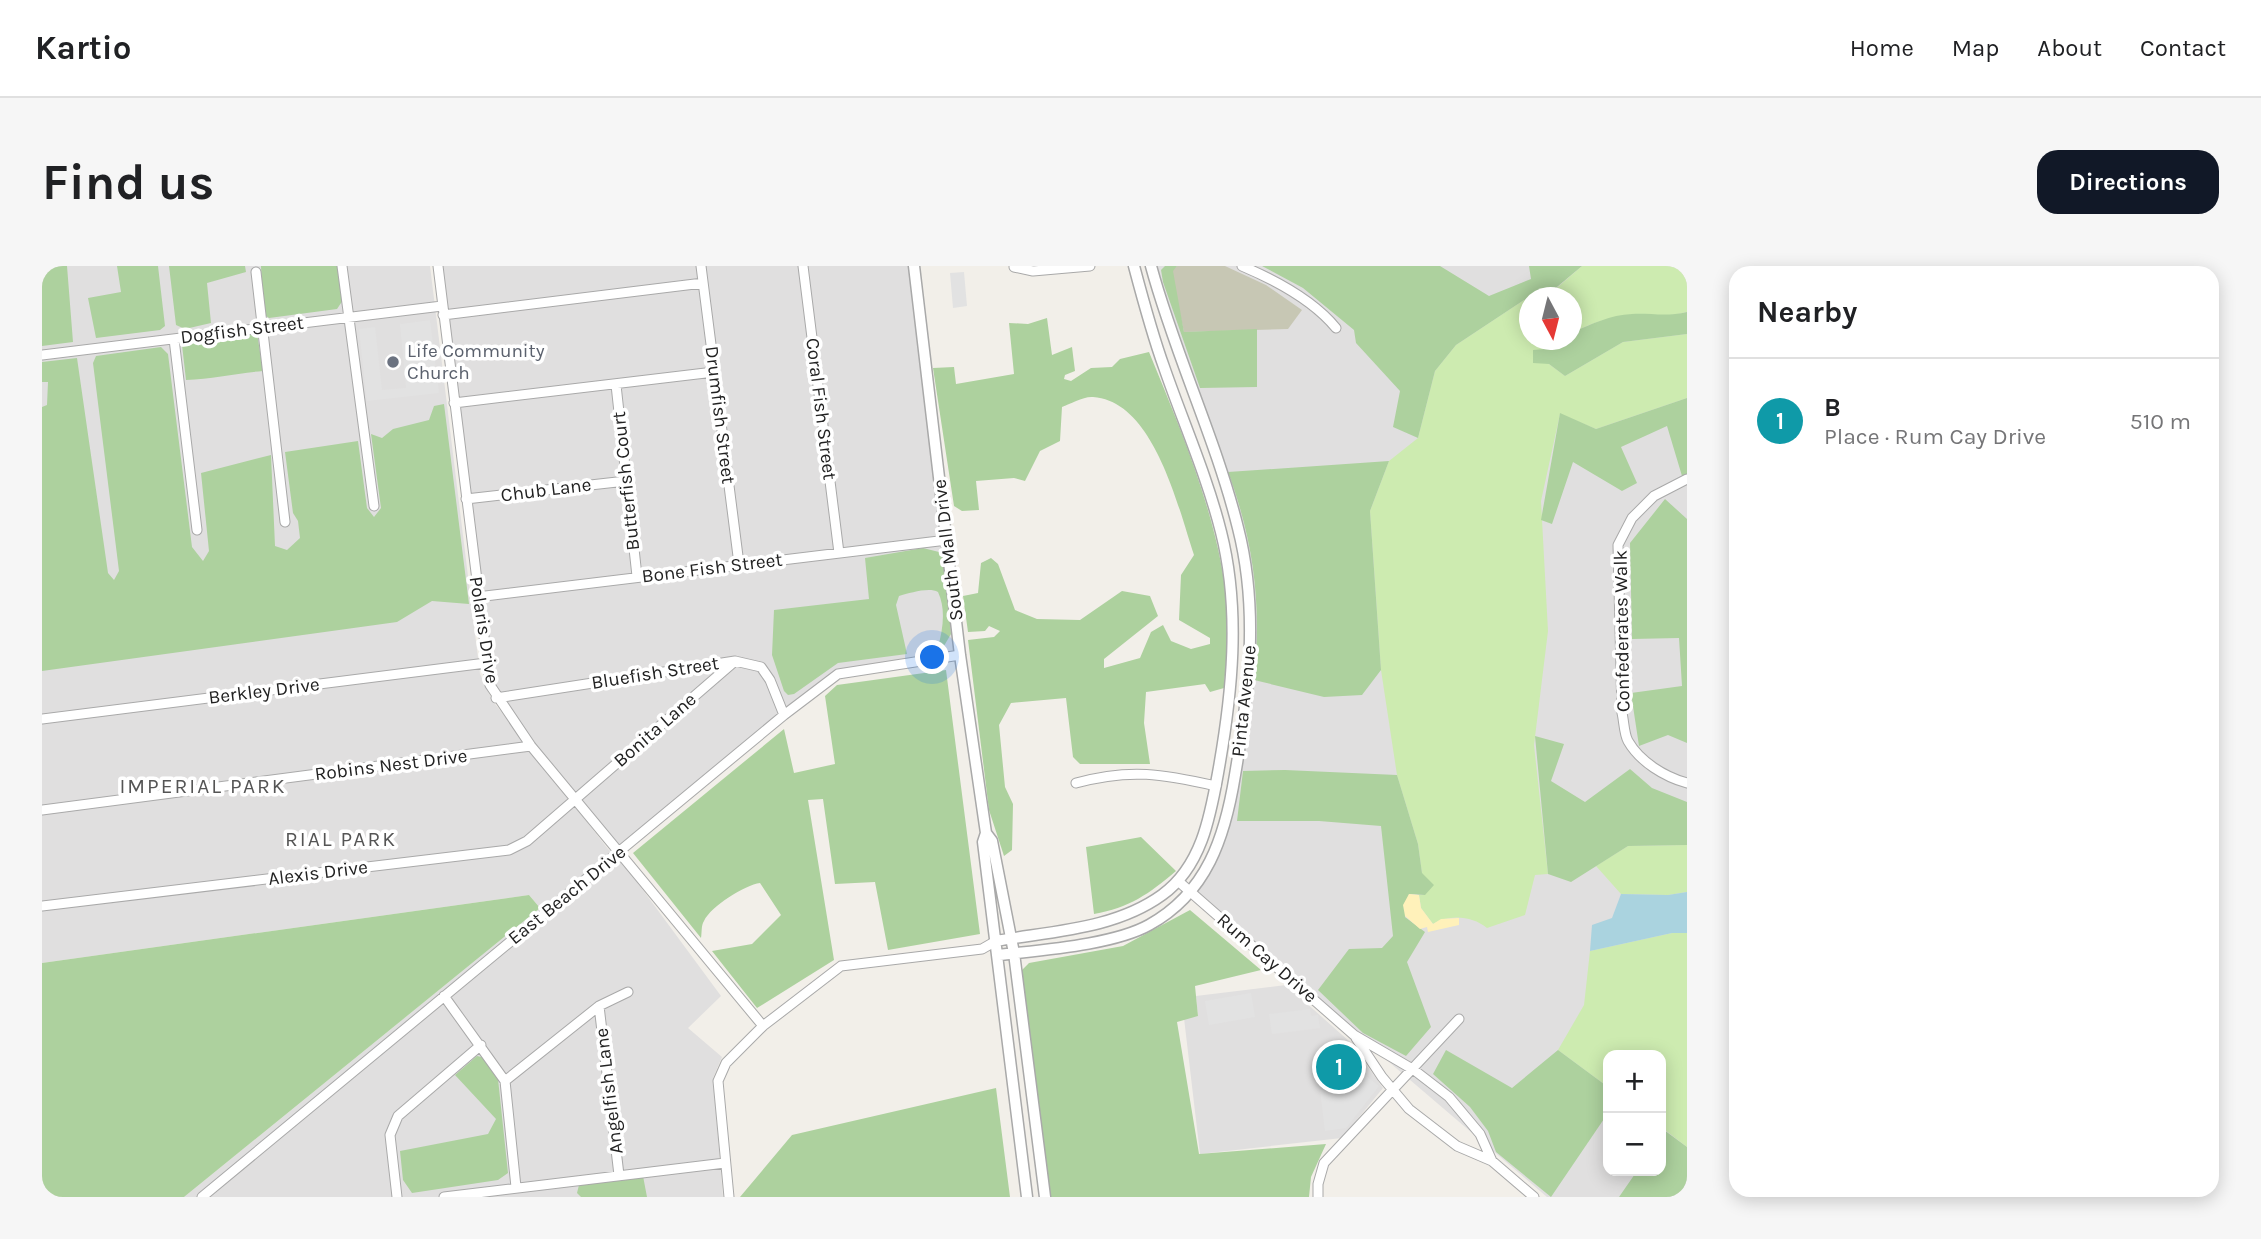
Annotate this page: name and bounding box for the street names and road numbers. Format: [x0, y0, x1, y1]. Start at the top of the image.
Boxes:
street label: Dogfish Street [179, 312, 305, 348]
street label: Coral Fish Street [801, 337, 841, 481]
street label: Drumfish Street [701, 345, 739, 485]
street label: Butterfish Court [608, 410, 644, 552]
street label: Chub Lane [500, 474, 592, 506]
street label: South Mall Drive [928, 478, 968, 622]
street label: Bone Fish Street [640, 548, 784, 588]
street label: Confederates Walk [1610, 549, 1634, 712]
street label: Polaris Drive [465, 575, 503, 685]
street label: Pinta Avenue [1227, 644, 1261, 758]
street label: Bluefish Street [590, 652, 720, 694]
street label: Berkley Drive [207, 673, 321, 709]
street label: Bonita Lane [609, 688, 701, 772]
street label: Robins Nest Drive [313, 745, 469, 785]
street label: East Beach Drive [504, 841, 630, 949]
street label: Alexis Drive [267, 856, 369, 890]
street label: Rum Cay Drive [1213, 909, 1321, 1007]
street label: Angelfish Lane [590, 1027, 628, 1155]

